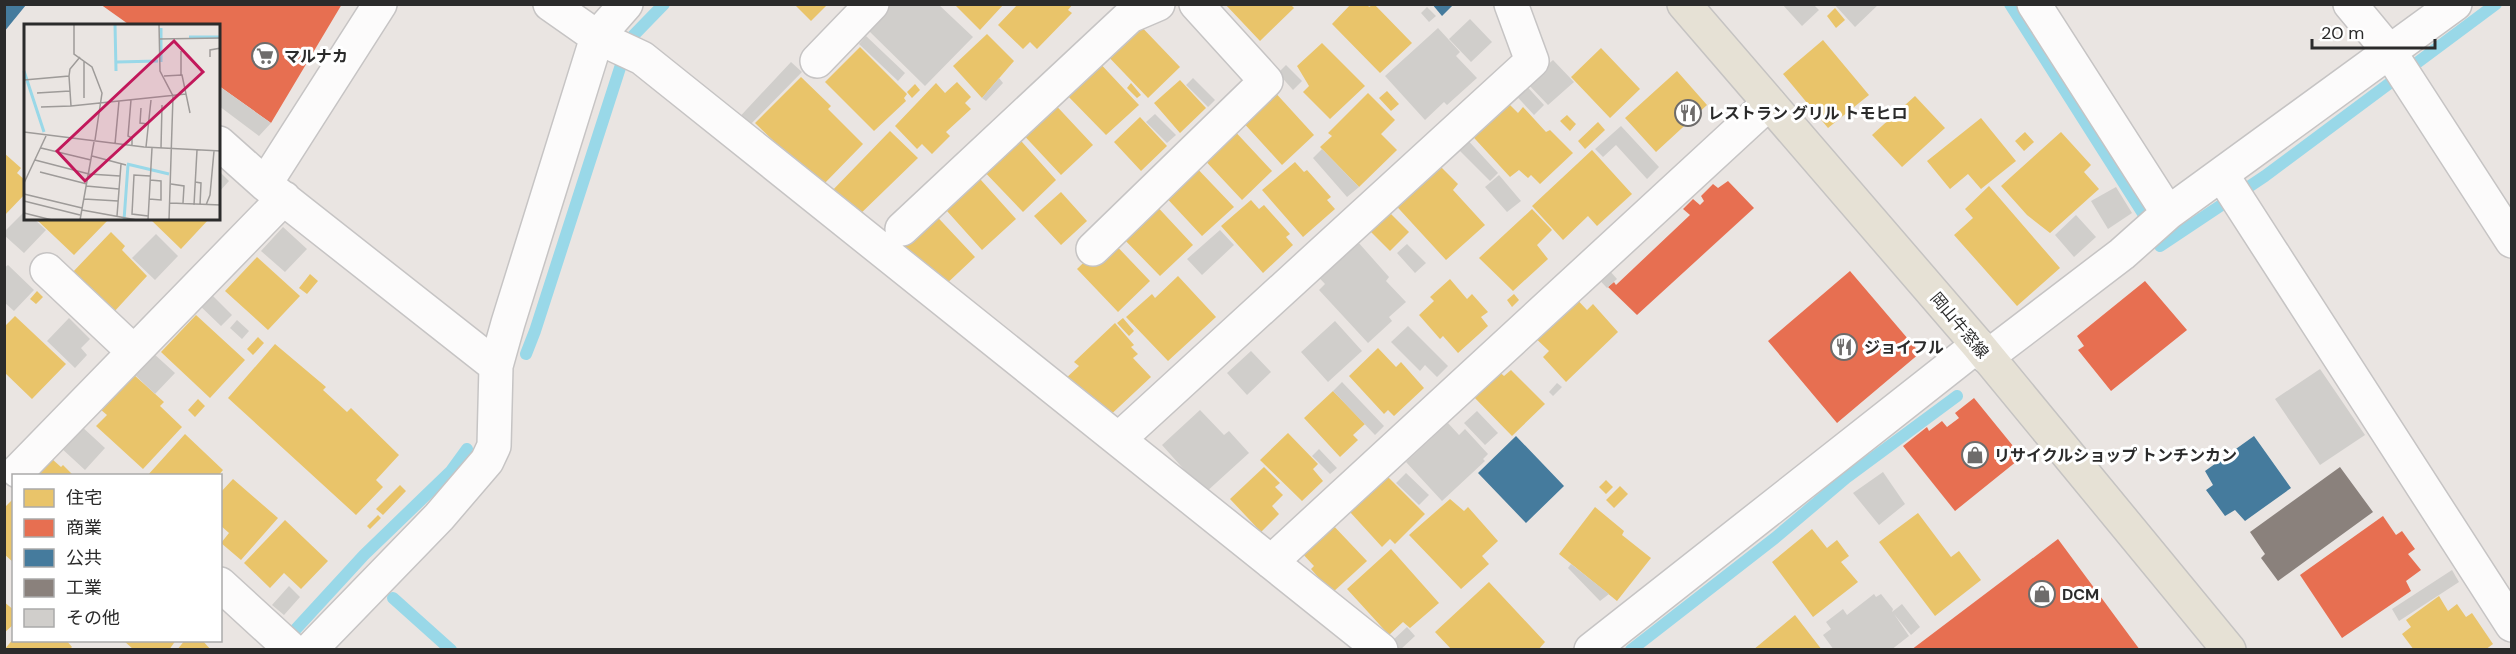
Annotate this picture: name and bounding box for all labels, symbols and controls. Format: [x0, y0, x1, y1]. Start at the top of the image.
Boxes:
scale bar [2312, 12, 2435, 50]
text: 20 m [2321, 21, 2364, 45]
inset map [24, 24, 220, 220]
supermarket icon: マルナカ [250, 41, 280, 71]
place label: マルナカ [284, 46, 348, 67]
restaurant icon: レストラン グリル トモヒロ [1673, 98, 1703, 128]
place label: レストラン グリル トモヒロ [1708, 103, 1908, 124]
street label: 岡山牛窓線 [1926, 288, 1993, 363]
restaurant icon: ジョイフル [1829, 332, 1859, 362]
place label: ジョイフル [1864, 337, 1944, 358]
shop icon: リサイクルショップ トンチンカン [1960, 440, 1990, 470]
place label: リサイクルショップ トンチンカン [1994, 445, 2237, 466]
legend [12, 474, 222, 642]
text: 住宅 [66, 486, 102, 510]
text: 商業 [66, 516, 102, 540]
text: 公共 [66, 546, 102, 570]
text: 工業 [66, 576, 102, 600]
shop icon: DCM [2027, 579, 2057, 609]
place label: DCM [2062, 584, 2099, 605]
text: その他 [66, 606, 120, 630]

